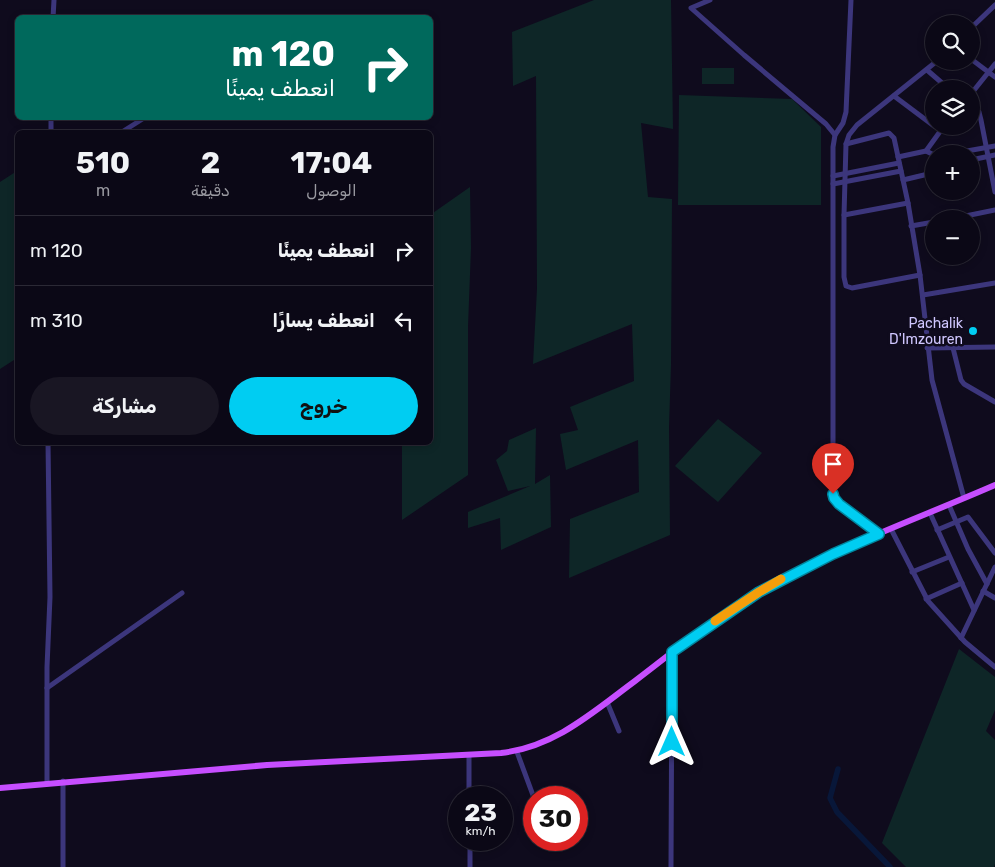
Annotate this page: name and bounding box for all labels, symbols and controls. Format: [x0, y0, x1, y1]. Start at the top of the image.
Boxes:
map controls [925, 15, 980, 265]
button: search [925, 15, 980, 70]
text: 120 m [232, 33, 335, 75]
icon: right [353, 35, 418, 100]
text: انعطف يمينًا [225, 75, 335, 102]
button: layers [925, 80, 980, 135]
text: 510 [76, 145, 130, 181]
text: 2 [201, 145, 220, 181]
text: 17:04 [290, 145, 372, 181]
button: + [925, 145, 980, 200]
text: m [96, 181, 110, 200]
text: دقيقة [191, 181, 230, 200]
text: الوصول [306, 181, 357, 200]
button: − [925, 210, 980, 265]
icon: right [390, 237, 418, 265]
text: 120 m [30, 239, 83, 262]
text: انعطف يمينًا [278, 239, 375, 262]
icon: left [390, 307, 418, 335]
text: 310 m [30, 309, 83, 332]
text: انعطف يسارًا [272, 309, 375, 332]
place label: Pachalik D'Imzouren [889, 315, 964, 348]
marker: Pachalik D'Imzouren [967, 325, 979, 337]
button: مشاركة [30, 377, 219, 435]
button: خروج [229, 377, 418, 435]
pin [812, 443, 854, 494]
icon: arrive [819, 450, 847, 478]
position arrow [645, 715, 697, 767]
speed limit sign: 30 [523, 786, 588, 851]
text: 23 [464, 798, 497, 827]
text: km/h [466, 824, 495, 838]

